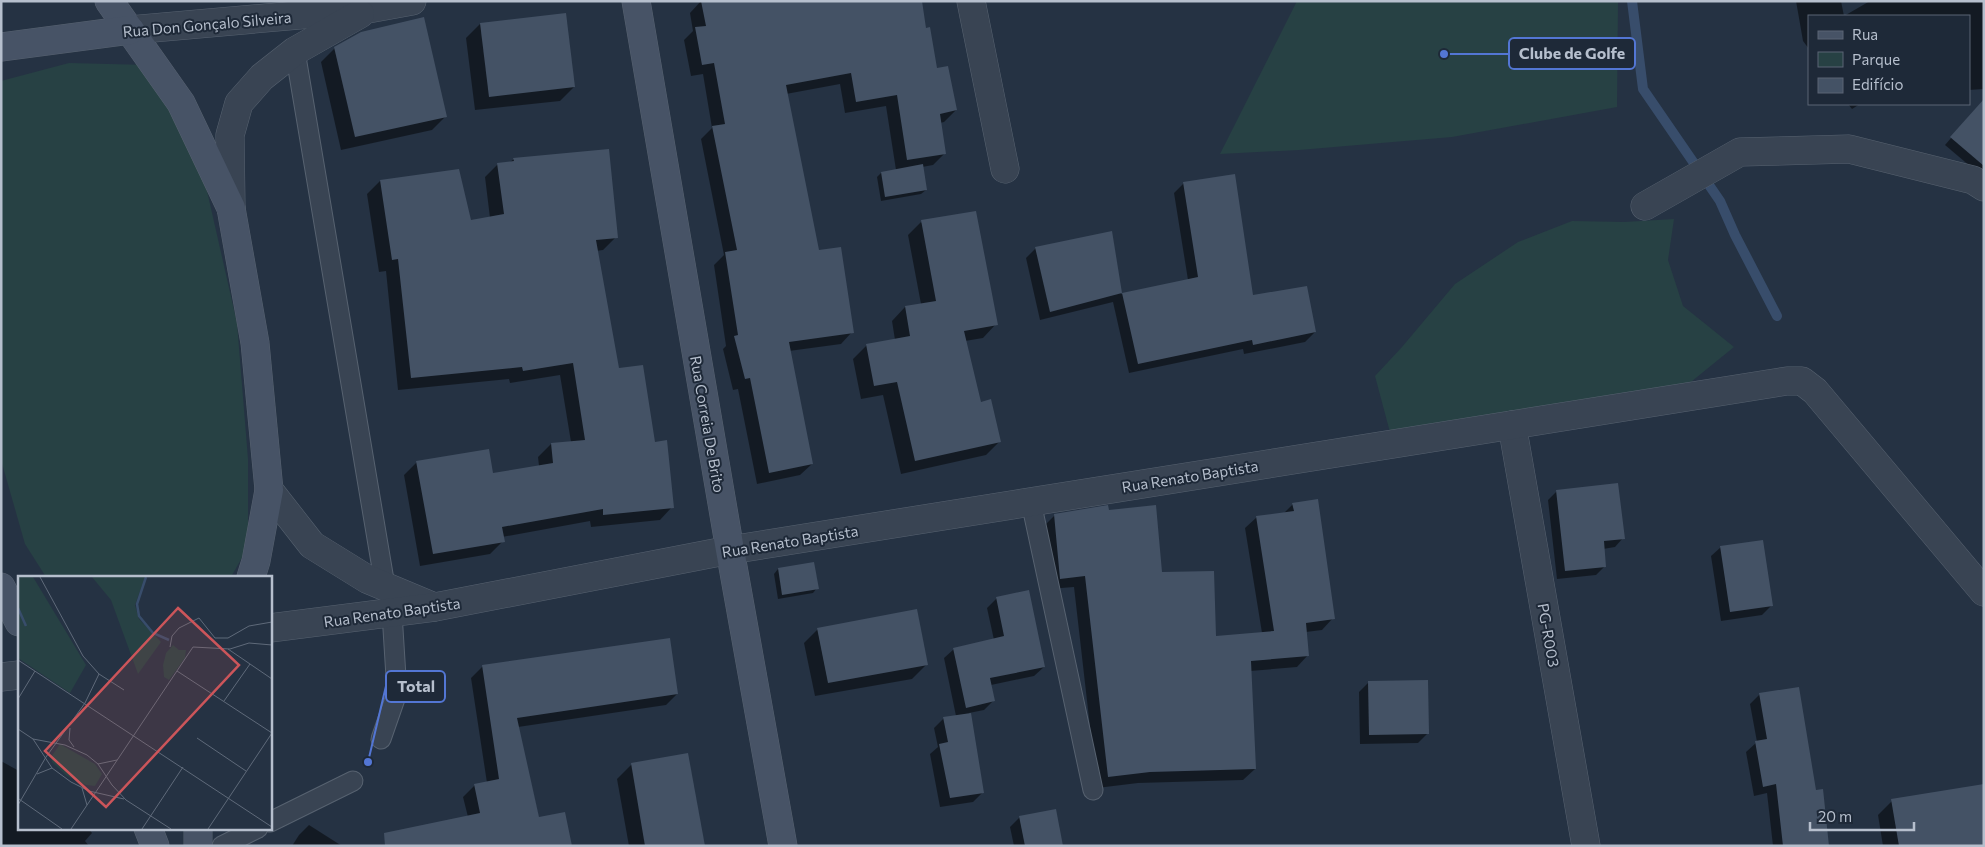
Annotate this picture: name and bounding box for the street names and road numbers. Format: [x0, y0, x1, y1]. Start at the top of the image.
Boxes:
street label: Rua Don Gonçalo Silveira [122, 8, 292, 40]
street label: Rua Correia De Brito [687, 354, 729, 494]
street label: Rua Renato Baptista [1120, 456, 1260, 496]
street label: Rua Renato Baptista [720, 521, 860, 561]
street label: Rua Renato Baptista [322, 593, 462, 631]
street label: PG-R003 [1535, 602, 1563, 668]

